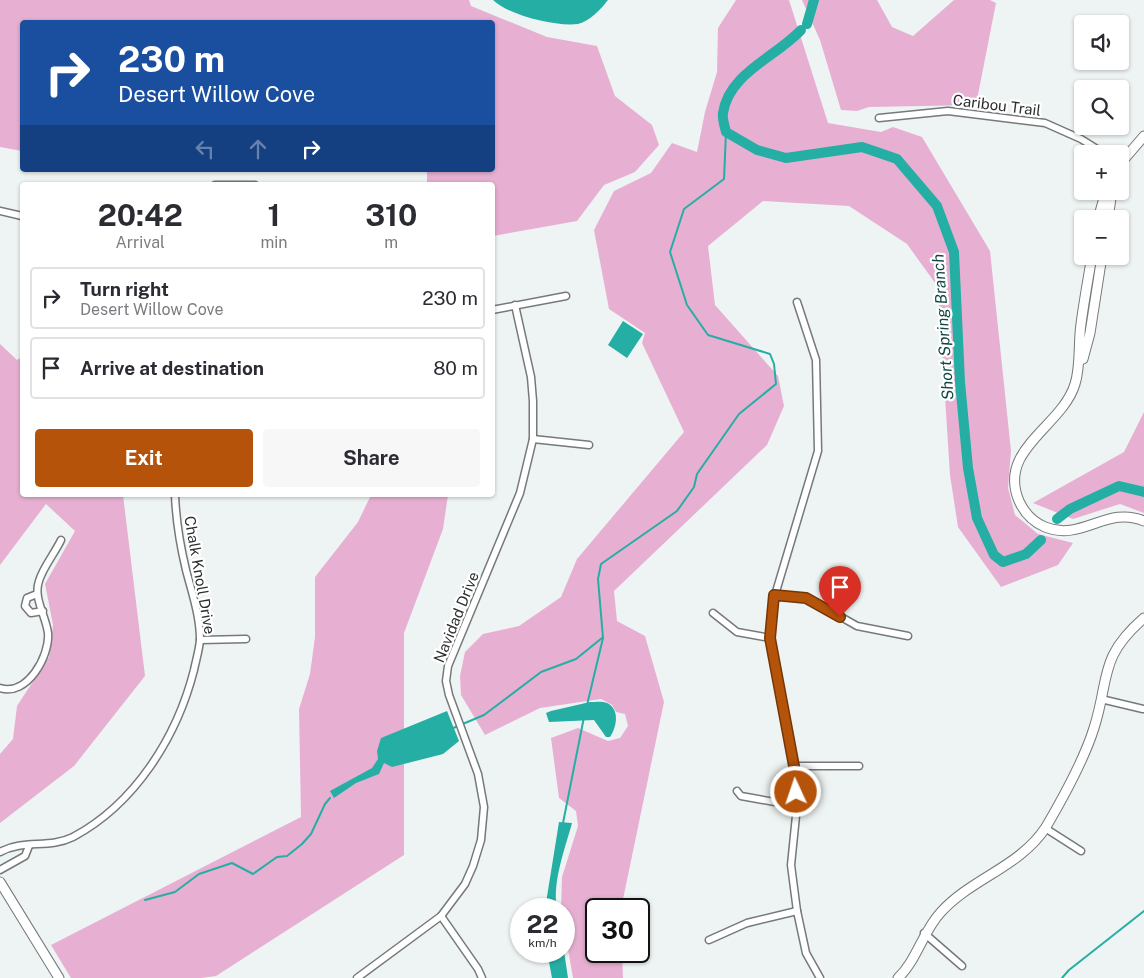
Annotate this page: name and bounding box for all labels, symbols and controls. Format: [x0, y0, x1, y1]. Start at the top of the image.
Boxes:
map controls [1074, 15, 1129, 265]
button: sound [1074, 15, 1129, 70]
text: 230 m [118, 39, 225, 80]
icon: right [35, 40, 100, 105]
button: search [1074, 80, 1129, 135]
text: Desert Willow Cove [118, 81, 315, 107]
street label: Caribou Trail [952, 91, 1042, 119]
icon: left [191, 135, 219, 163]
icon: ahead [244, 135, 272, 163]
icon: right [297, 135, 325, 163]
button: + [1074, 145, 1129, 200]
text: 20:42 [98, 197, 183, 233]
text: 1 [268, 197, 280, 233]
text: 310 [365, 197, 417, 233]
button: − [1074, 210, 1129, 265]
text: Arrival [115, 233, 165, 252]
text: min [260, 233, 288, 252]
text: m [384, 233, 398, 252]
water label: Short Spring Branch [928, 253, 958, 401]
text: Turn right [80, 278, 169, 300]
icon: right [37, 284, 65, 312]
text: 230 m [422, 287, 478, 309]
text: Desert Willow Cove [80, 300, 224, 319]
icon: arrive [37, 354, 65, 382]
text: Arrive at destination [80, 357, 264, 379]
text: 80 m [433, 357, 478, 379]
button: Exit [35, 429, 253, 487]
button: Share [263, 429, 480, 487]
street label: Chalk Knoll Drive [181, 515, 219, 635]
pin [819, 566, 861, 617]
street label: Navidad Drive [430, 569, 482, 665]
icon: arrive [826, 573, 854, 601]
position arrow [769, 765, 821, 817]
speed limit sign: 30 [585, 898, 650, 963]
text: 22 [527, 909, 558, 939]
text: km/h [528, 936, 557, 950]

